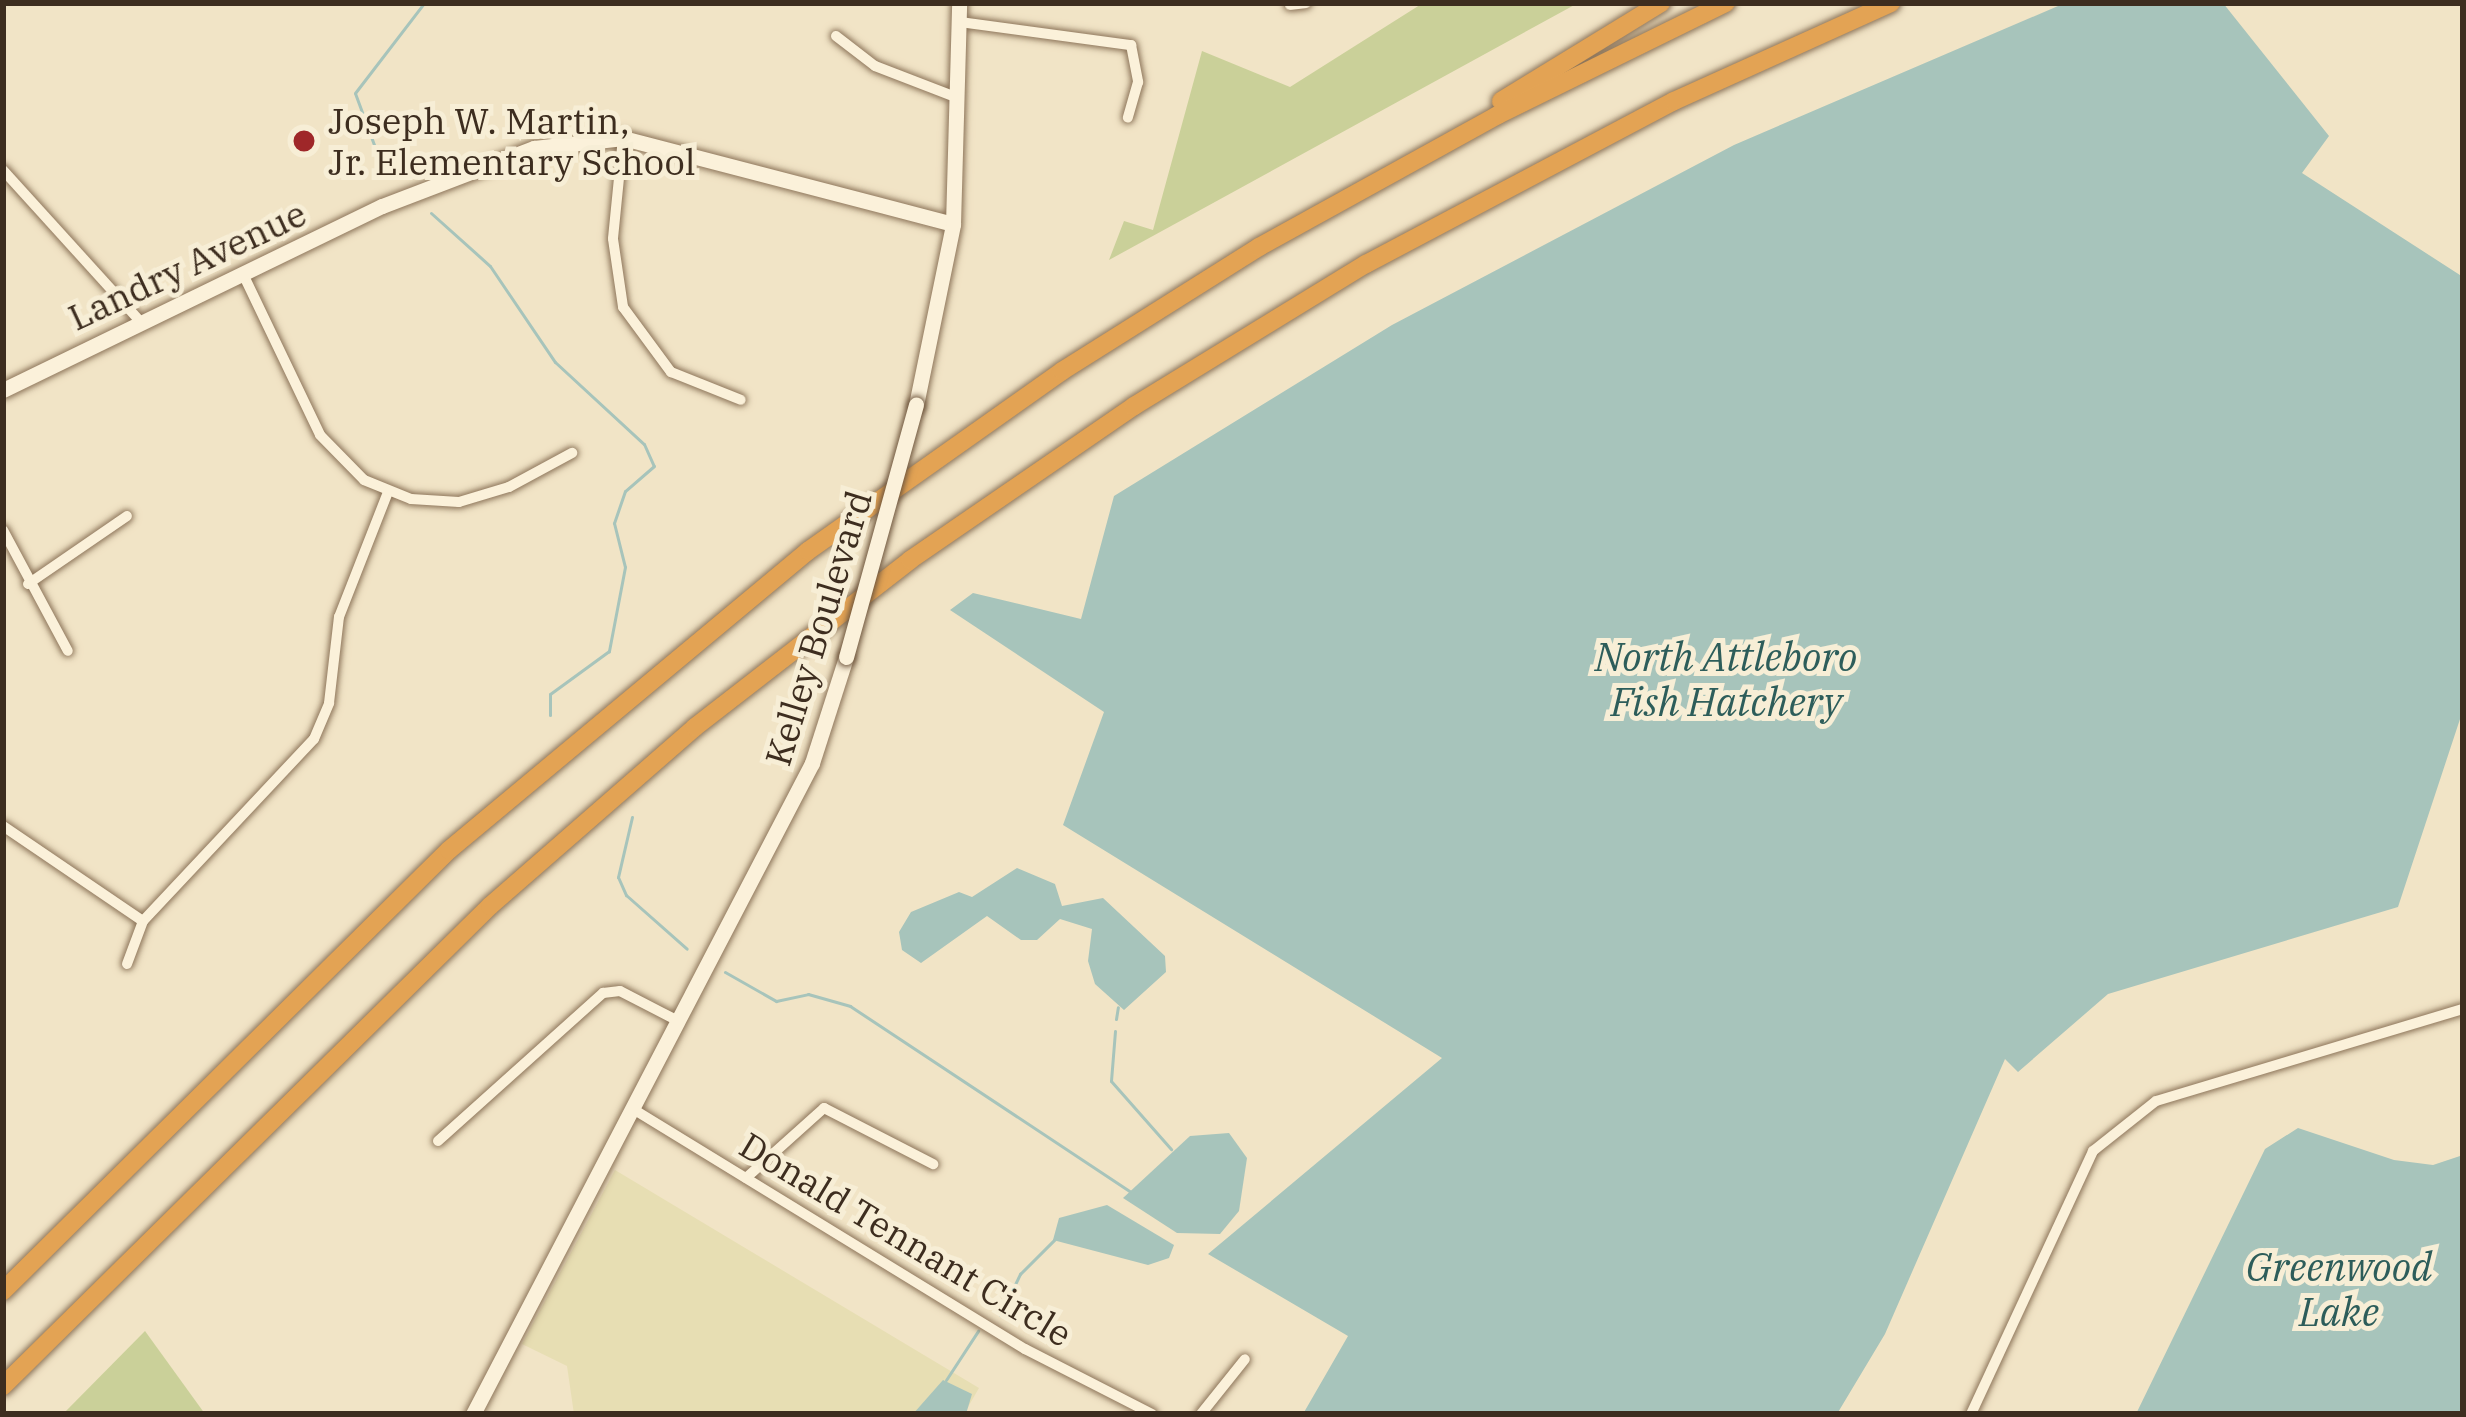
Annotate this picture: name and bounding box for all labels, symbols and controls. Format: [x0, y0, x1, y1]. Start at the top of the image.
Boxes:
place label: Joseph W. Martin, Jr. Elementary School [328, 98, 696, 183]
marker: Joseph W. Martin, Jr. Elementary School [291, 128, 317, 154]
street label: Landry Avenue [61, 191, 313, 339]
street label: Kelley Boulevard [756, 485, 880, 771]
water label: North Attleboro Fish Hatchery [1595, 635, 1857, 726]
street label: Donald Tennant Circle [732, 1123, 1080, 1355]
water label: Greenwood Lake [2246, 1245, 2432, 1336]

